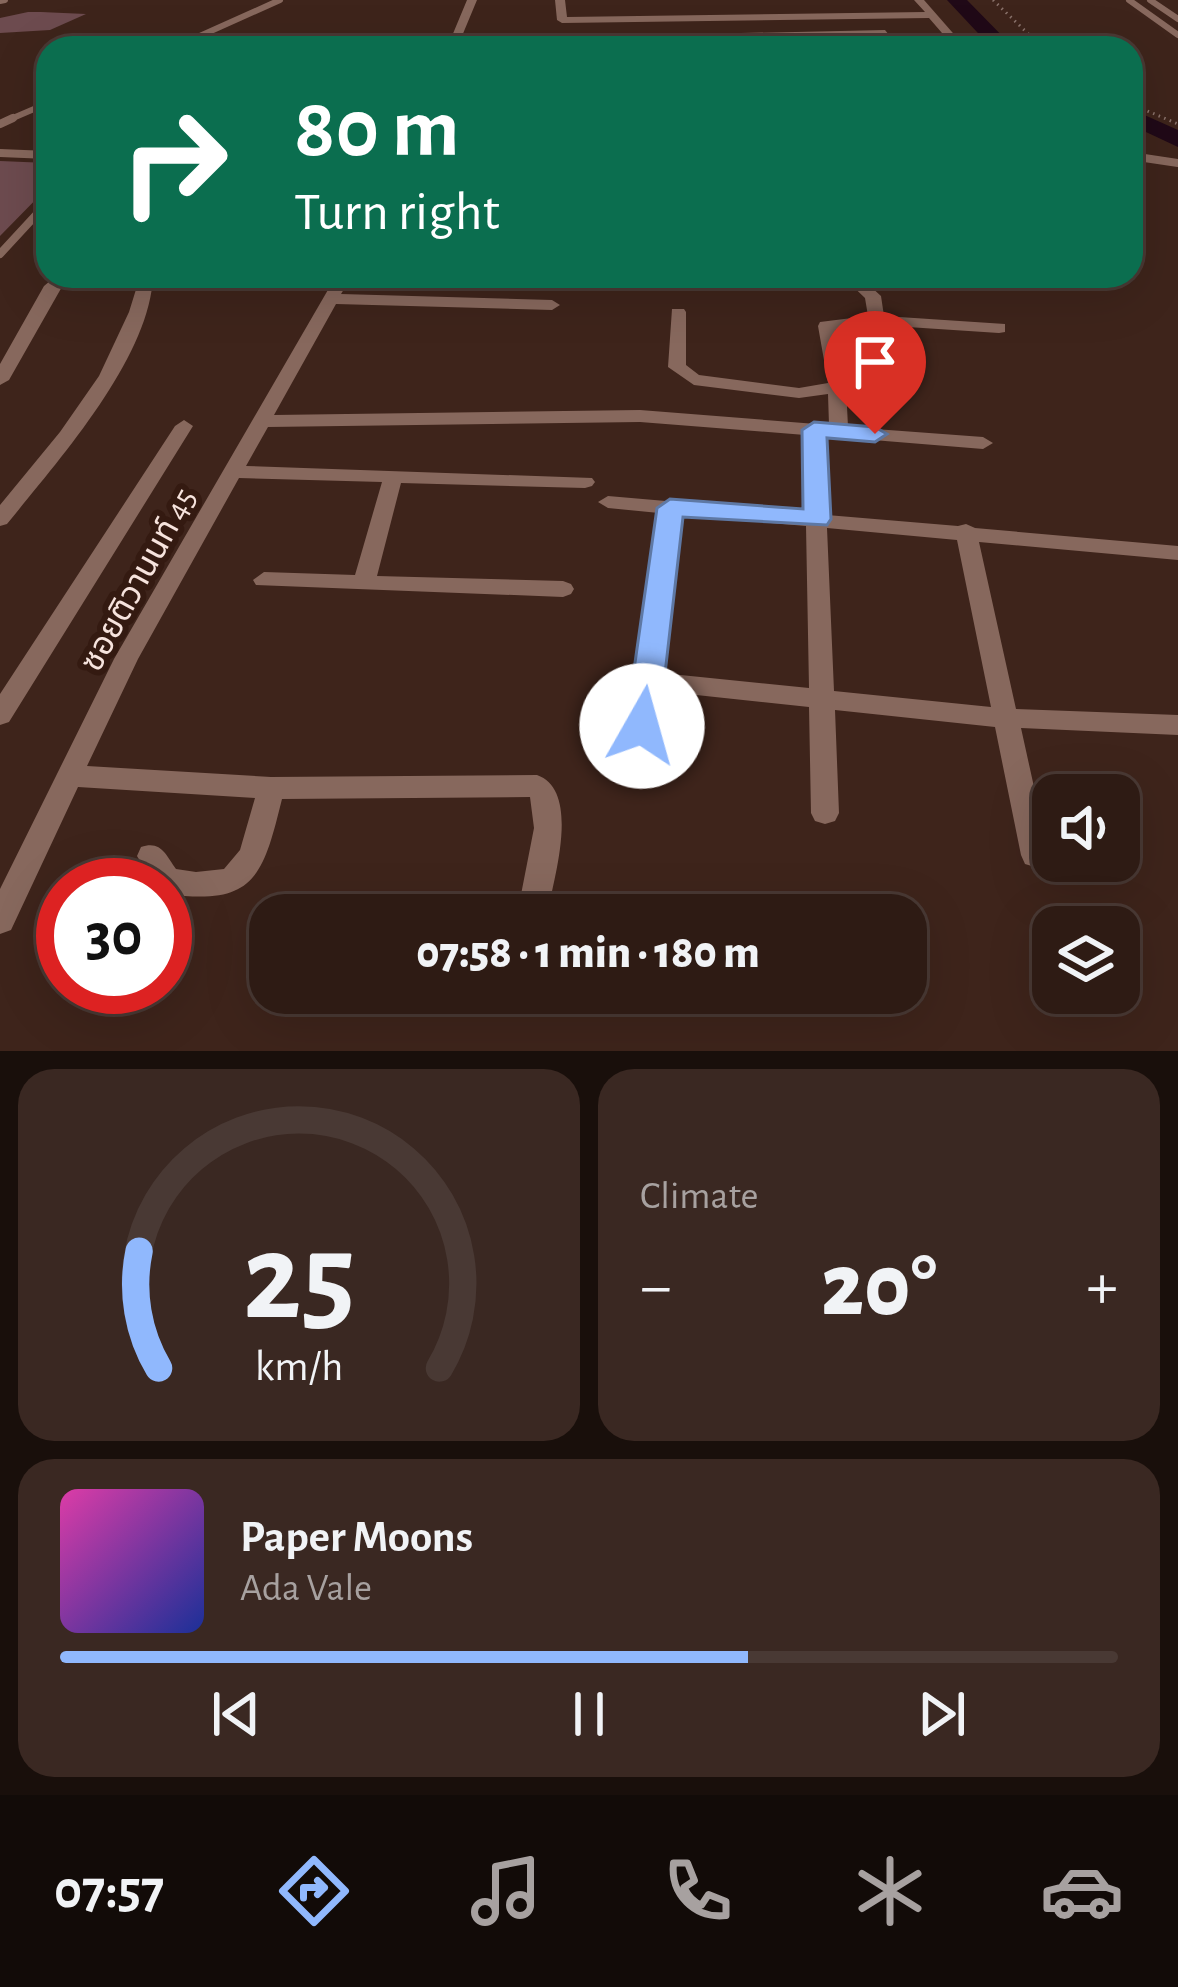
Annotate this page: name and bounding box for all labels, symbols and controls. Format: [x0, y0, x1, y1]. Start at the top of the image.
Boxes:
icon: right [96, 84, 252, 240]
text: 80 m [294, 88, 460, 172]
text: Turn right [294, 186, 500, 240]
pin [824, 311, 926, 434]
icon: arrive [842, 329, 908, 395]
street label: ซอยติวานนท์ 45 [76, 483, 203, 677]
position arrow [579, 663, 705, 789]
map controls [1032, 774, 1140, 1014]
button: sound [1032, 774, 1140, 882]
speed limit sign: 30 [36, 858, 192, 1014]
button: layers [1032, 906, 1140, 1014]
text: 07:58 · 1 min · 180 m [416, 931, 760, 976]
text: Climate [640, 1177, 758, 1216]
text: 25 [243, 1217, 355, 1342]
text: 20° [821, 1242, 937, 1332]
text: − [640, 1254, 672, 1320]
text: + [1086, 1254, 1118, 1320]
text: km/h [255, 1346, 343, 1389]
text: Paper Moons [240, 1515, 473, 1560]
text: Ada Vale [240, 1569, 372, 1608]
icon: previous [203, 1681, 269, 1747]
icon: pause [556, 1681, 622, 1747]
icon: next [909, 1681, 975, 1747]
icon: directions [272, 1849, 356, 1933]
icon: music [464, 1849, 548, 1933]
icon: phone [656, 1849, 740, 1933]
icon: climate [848, 1849, 932, 1933]
icon: car [1040, 1849, 1124, 1933]
text: 07:57 [54, 1864, 164, 1918]

